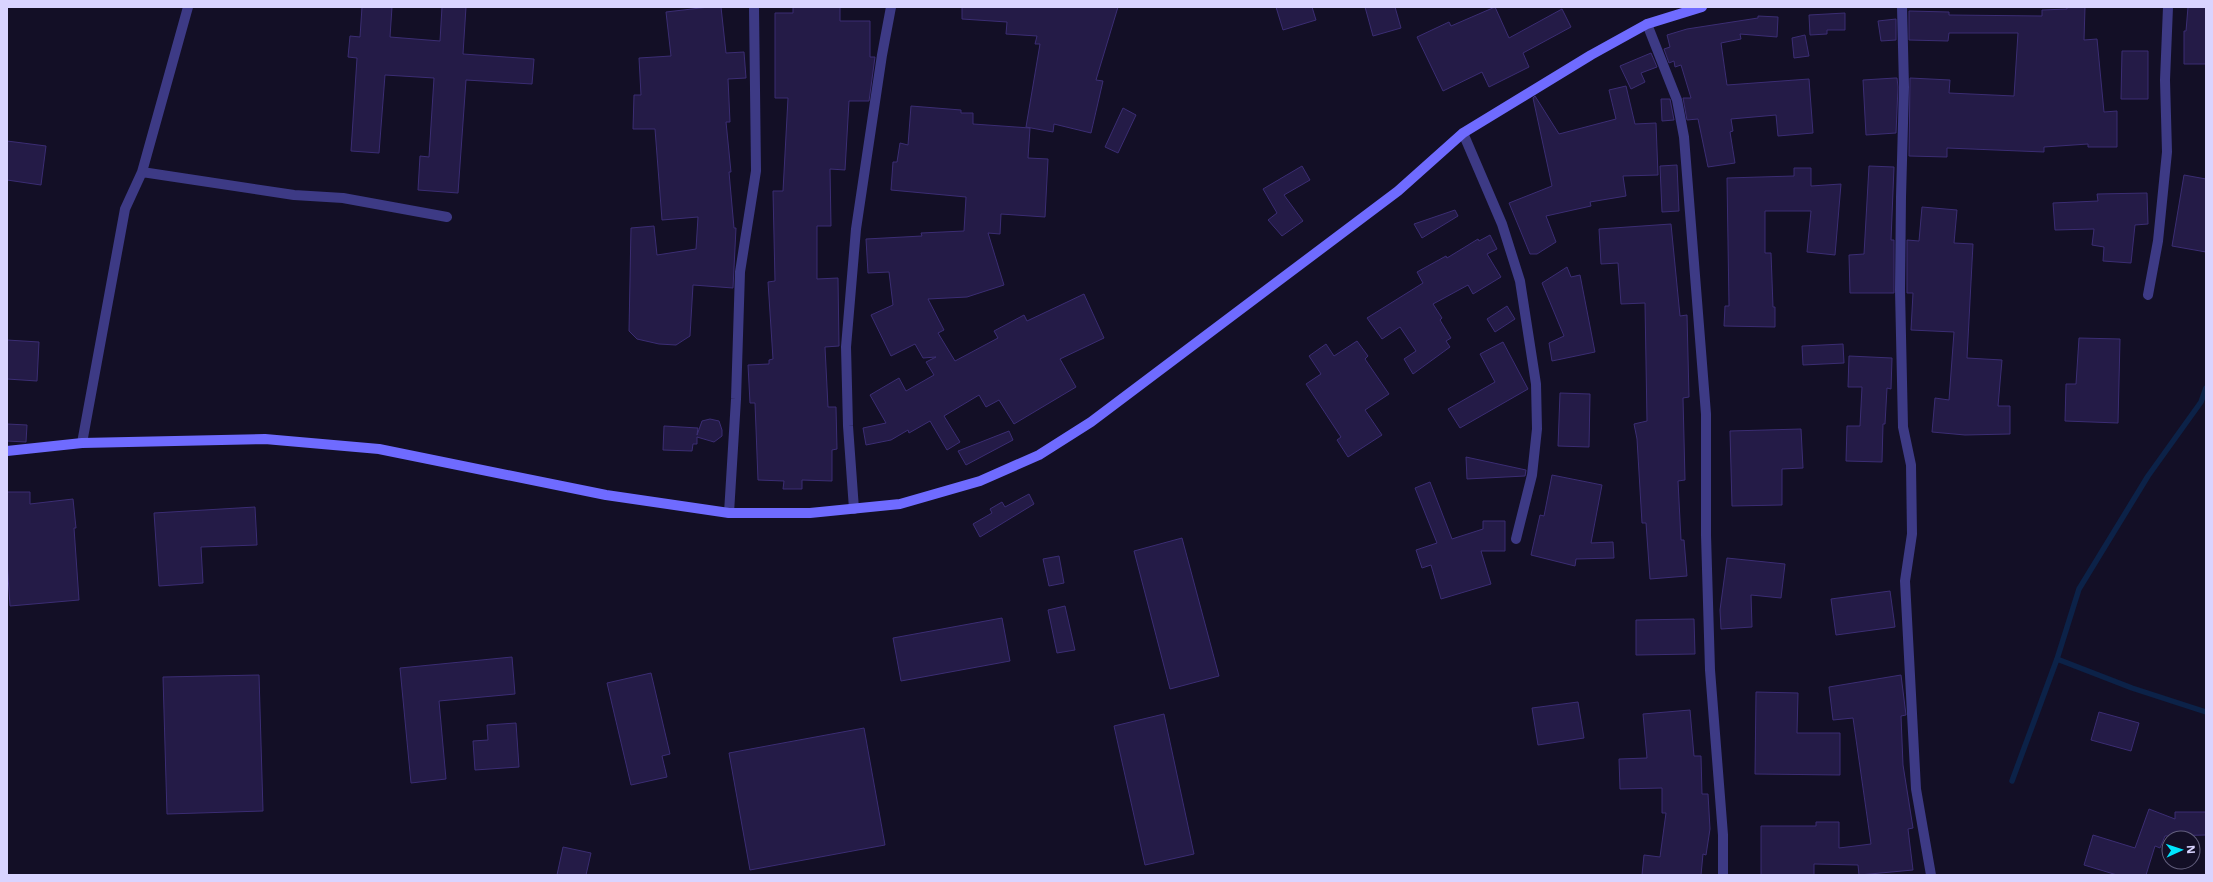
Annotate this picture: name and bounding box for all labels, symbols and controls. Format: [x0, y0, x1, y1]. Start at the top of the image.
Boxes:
north arrow [2161, 830, 2201, 870]
text: N [2184, 845, 2199, 854]

